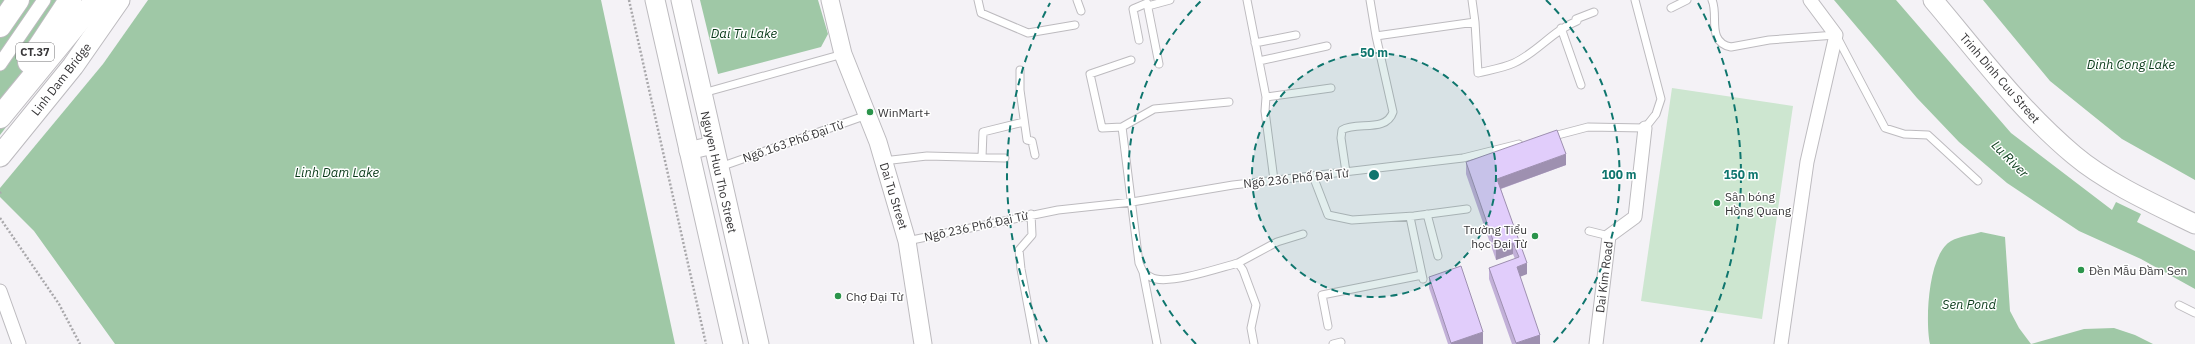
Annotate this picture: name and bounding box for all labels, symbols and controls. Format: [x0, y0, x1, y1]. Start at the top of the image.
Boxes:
water label: Dai Tu Lake [711, 25, 778, 42]
street label: Trinh Dinh Cuu Street [1957, 30, 2043, 126]
street label: Linh Dam Bridge [28, 39, 94, 118]
road number: CT.37 [16, 43, 54, 61]
text: 50 m [1360, 45, 1388, 60]
water label: Dinh Cong Lake [2087, 56, 2176, 73]
place label: WinMart+ [878, 105, 931, 120]
marker: WinMart+ [865, 107, 875, 117]
street label: Nguyen Huu Tho Street [698, 109, 740, 235]
street label: Ngõ 163 Phố Đại Từ [741, 117, 846, 165]
water label: Lu River [1988, 137, 2033, 182]
street label: Dai Tu Street [877, 161, 911, 231]
water label: Linh Dam Lake [295, 164, 380, 181]
street label: Ngõ 236 Phố Đại Từ [1243, 165, 1350, 191]
text: 100 m [1601, 167, 1637, 182]
text: 150 m [1723, 167, 1759, 182]
centre of rings [1367, 168, 1381, 182]
place label: Sân bóng Hồng Quang [1725, 189, 1792, 218]
marker: Sân bóng Hồng Quang [1712, 198, 1722, 208]
street label: Ngõ 236 Phố Đại Từ [923, 208, 1029, 244]
place label: Trường Tiểu học Đại Từ [1463, 222, 1527, 251]
marker: Trường Tiểu học Đại Từ [1530, 231, 1540, 241]
street label: Dai Kim Road [1592, 240, 1616, 314]
place label: Đền Mẫu Đầm Sen [2089, 263, 2187, 278]
marker: Đền Mẫu Đầm Sen [2076, 265, 2086, 275]
place label: Chợ Đại Từ [846, 289, 903, 304]
marker: Chợ Đại Từ [833, 291, 843, 301]
water label: Sen Pond [1942, 296, 1996, 313]

